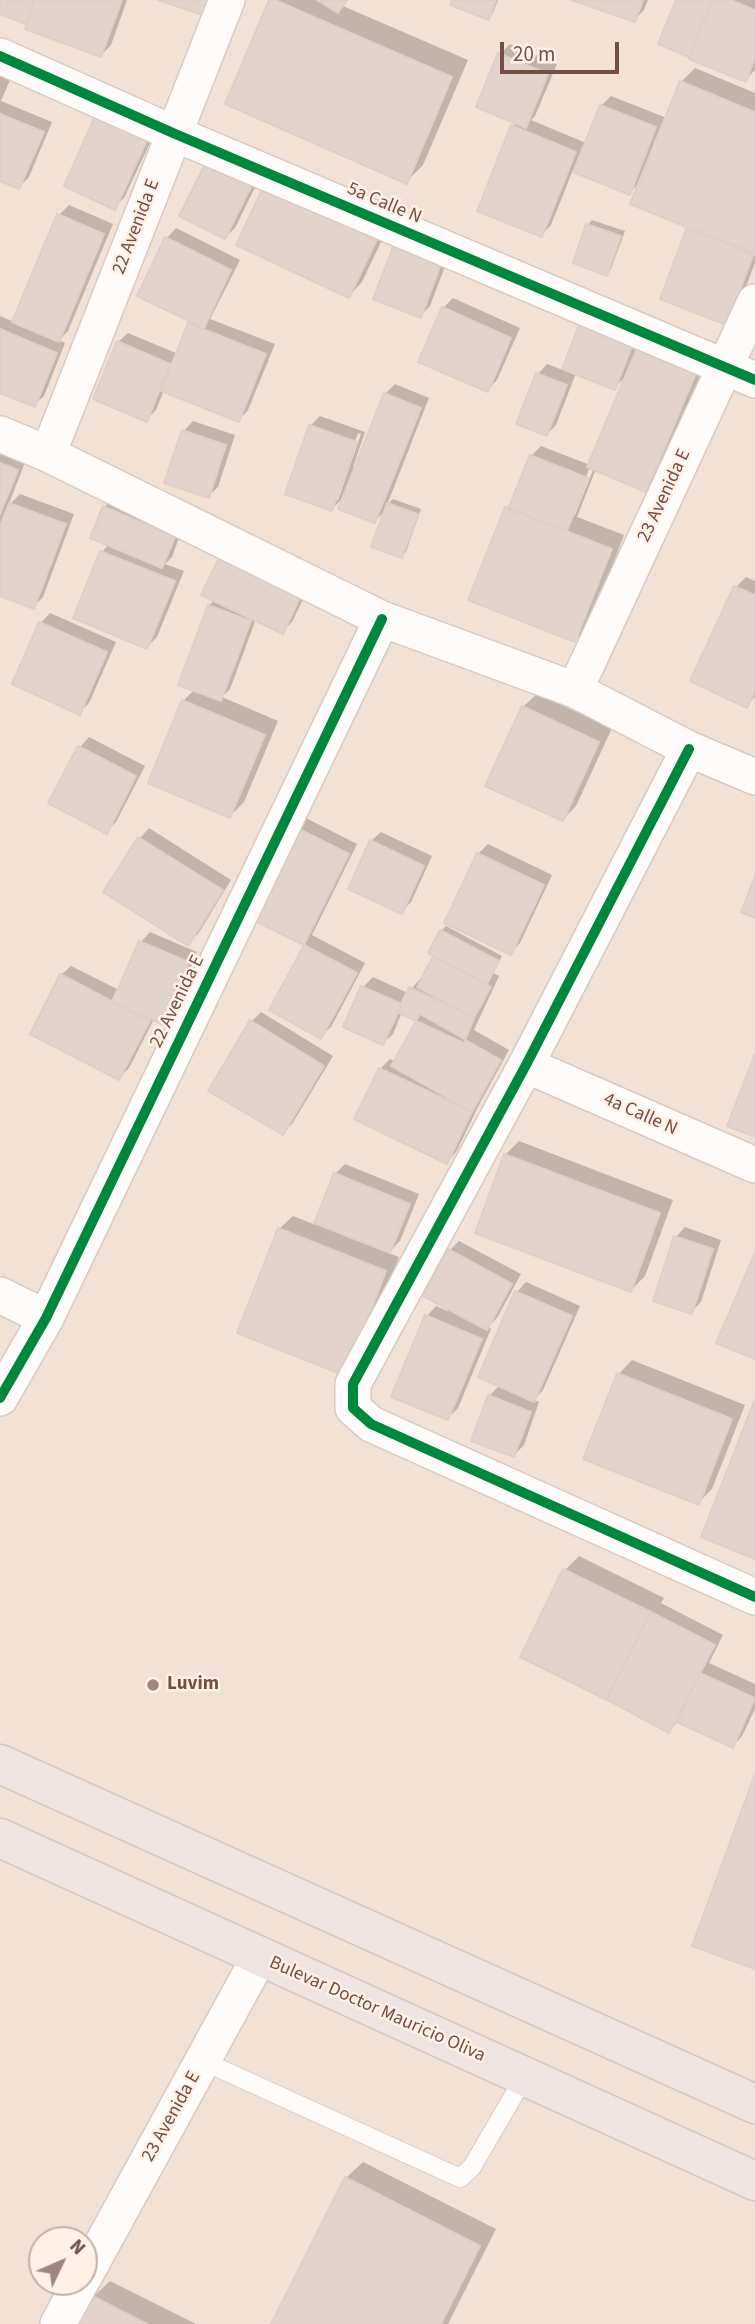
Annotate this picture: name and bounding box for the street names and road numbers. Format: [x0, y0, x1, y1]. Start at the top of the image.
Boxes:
street label: 22 Avenida E [108, 176, 166, 278]
street label: 5a Calle N [343, 178, 425, 230]
street label: 23 Avenida E [634, 446, 696, 546]
street label: 22 Avenida E [146, 952, 210, 1052]
street label: 4a Calle N [600, 1089, 680, 1141]
street label: Bulevar Doctor Mauricio Oliva [265, 1952, 489, 2068]
street label: 23 Avenida E [138, 2068, 206, 2166]

